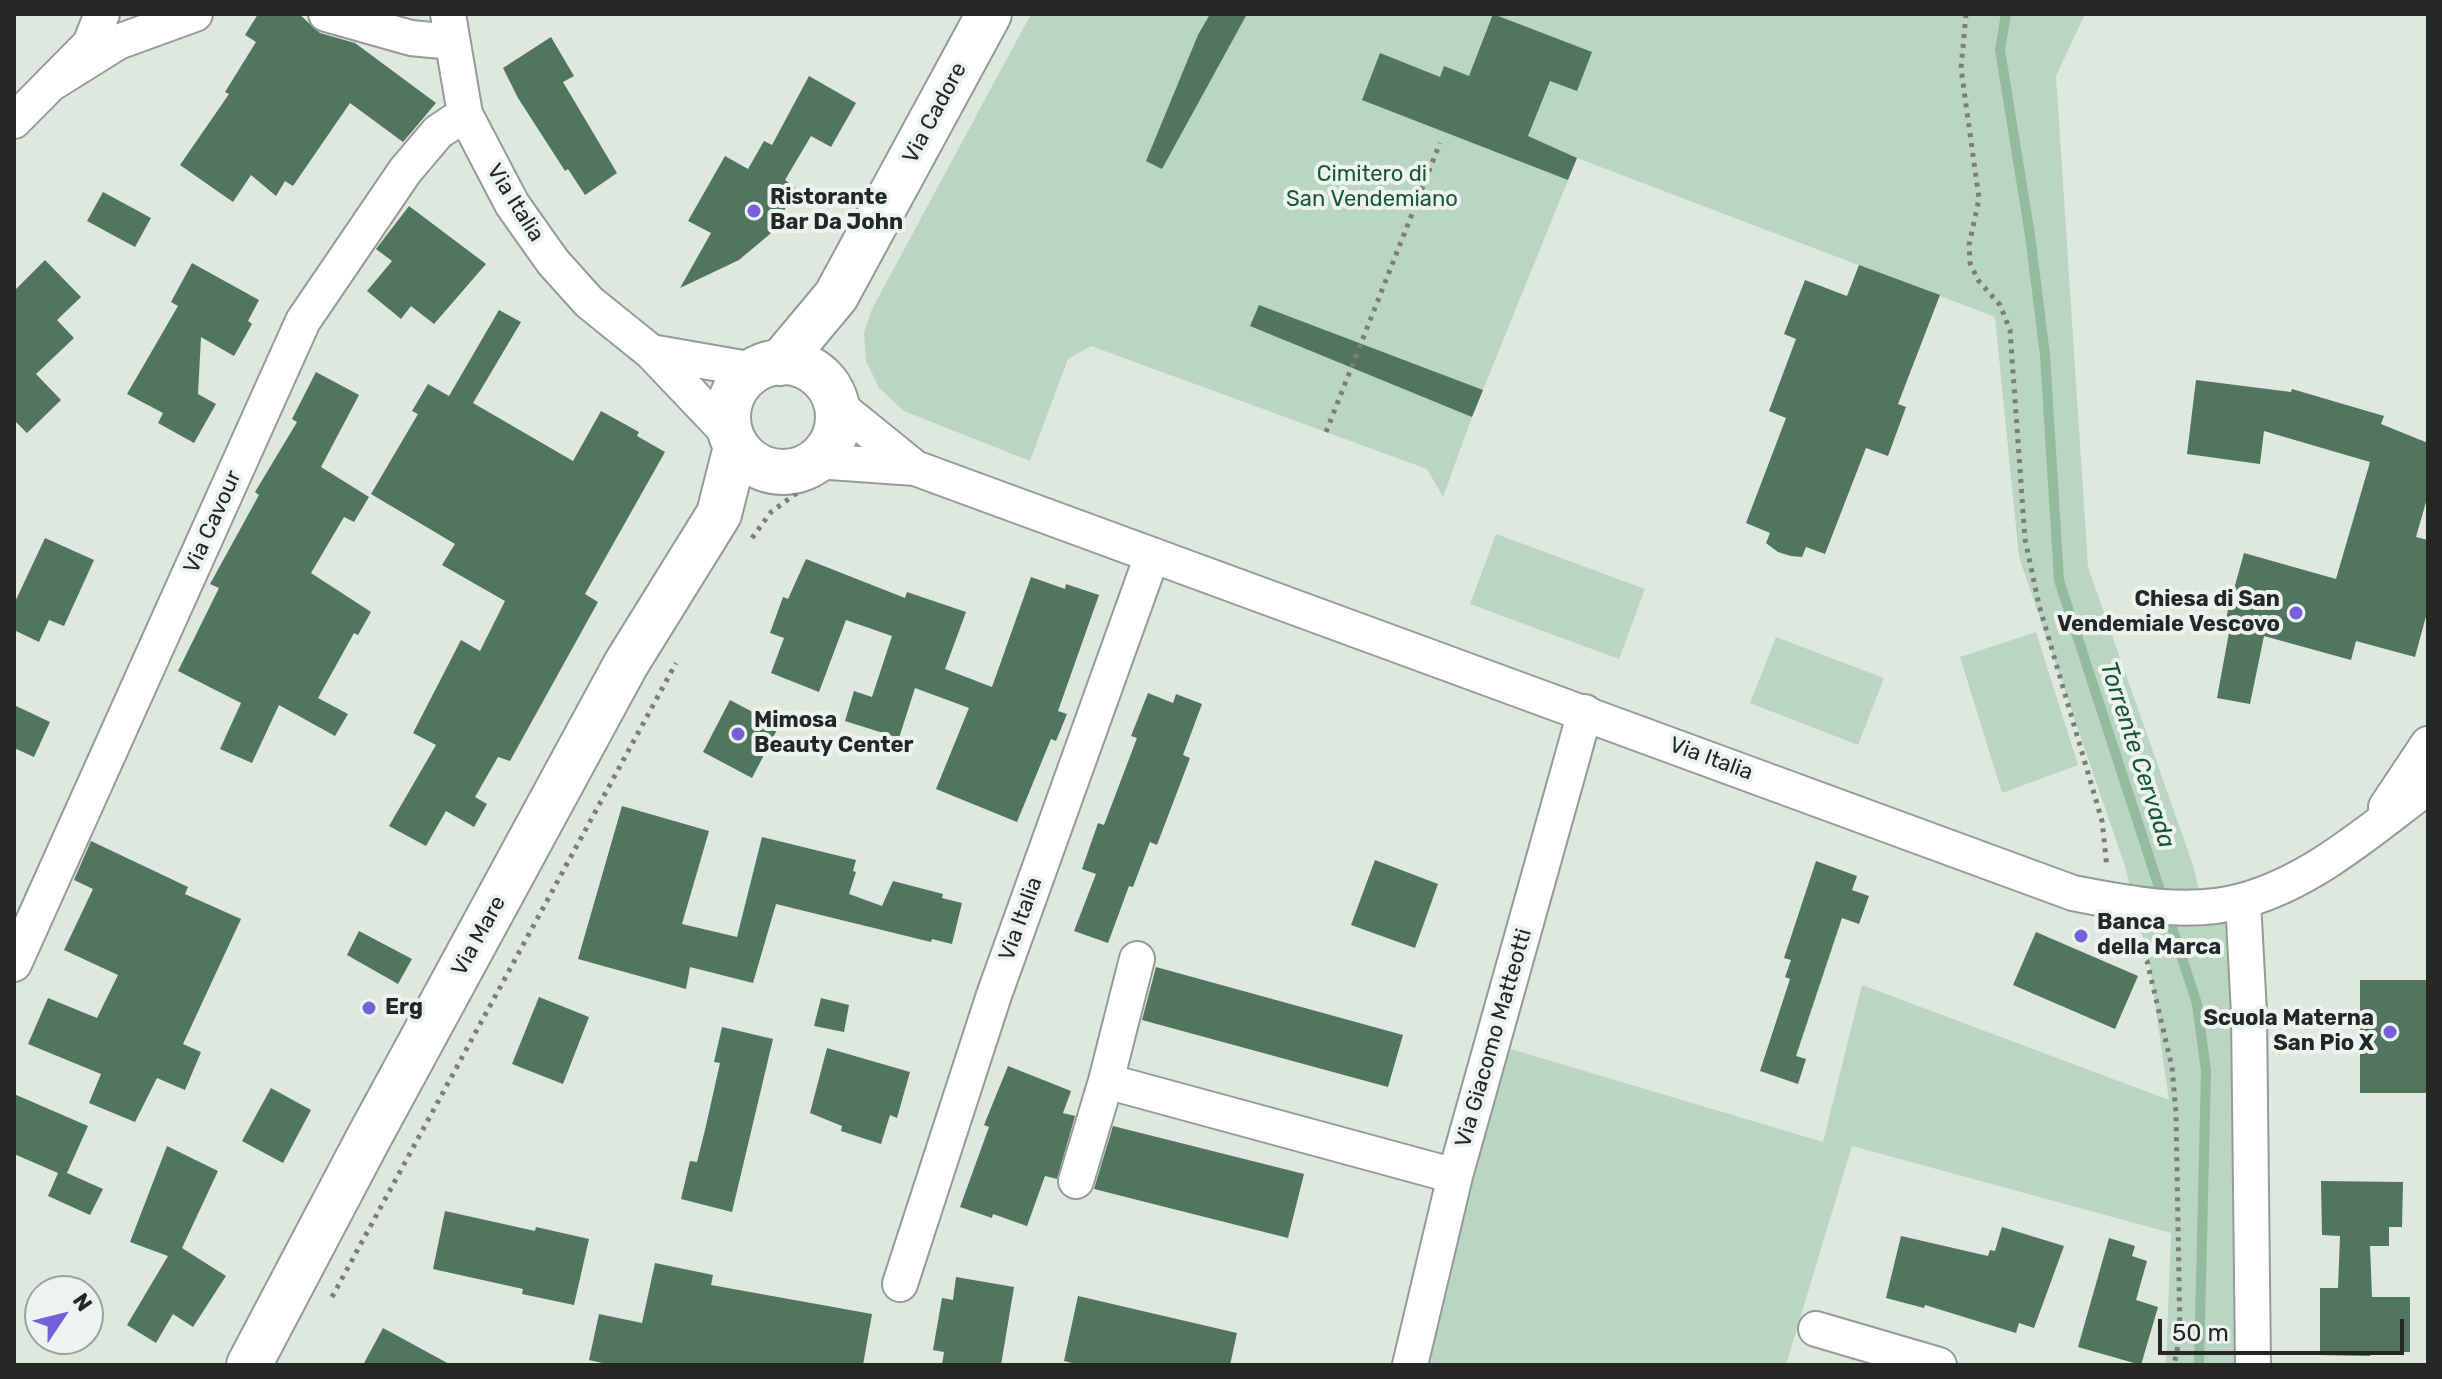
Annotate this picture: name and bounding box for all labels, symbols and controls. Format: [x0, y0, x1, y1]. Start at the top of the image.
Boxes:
street label: Via Cadore [897, 58, 973, 168]
street label: Via Italia [481, 159, 549, 247]
park label: Cimitero di San Vendemiano [1286, 162, 1458, 214]
place label: Ristorante Bar Da John [770, 185, 903, 236]
marker: Ristorante Bar Da John [745, 202, 763, 220]
street label: Via Cavour [179, 466, 247, 578]
place label: Chiesa di San Vendemiale Vescovo [2057, 587, 2280, 638]
marker: Chiesa di San Vendemiale Vescovo [2287, 604, 2305, 622]
water label: Torrente Cervada [2093, 658, 2181, 852]
place label: Mimosa Beauty Center [754, 708, 914, 760]
marker: Mimosa Beauty Center [729, 725, 747, 743]
street label: Via Italia [1666, 732, 1756, 786]
street label: Via Italia [994, 874, 1048, 964]
street label: Via Mare [446, 891, 512, 981]
place label: Banca della Marca [2097, 910, 2221, 962]
street label: Via Giacomo Matteotti [1450, 926, 1538, 1150]
marker: Banca della Marca [2072, 927, 2090, 945]
place label: Erg [385, 995, 423, 1021]
marker: Erg [360, 999, 378, 1017]
place label: Scuola Materna San Pio X [2203, 1006, 2374, 1058]
marker: Scuola Materna San Pio X [2381, 1023, 2399, 1041]
north arrow [24, 1275, 104, 1355]
text: N [67, 1288, 98, 1316]
scale bar [2162, 1303, 2408, 1353]
text: 50 m [2172, 1319, 2229, 1347]

